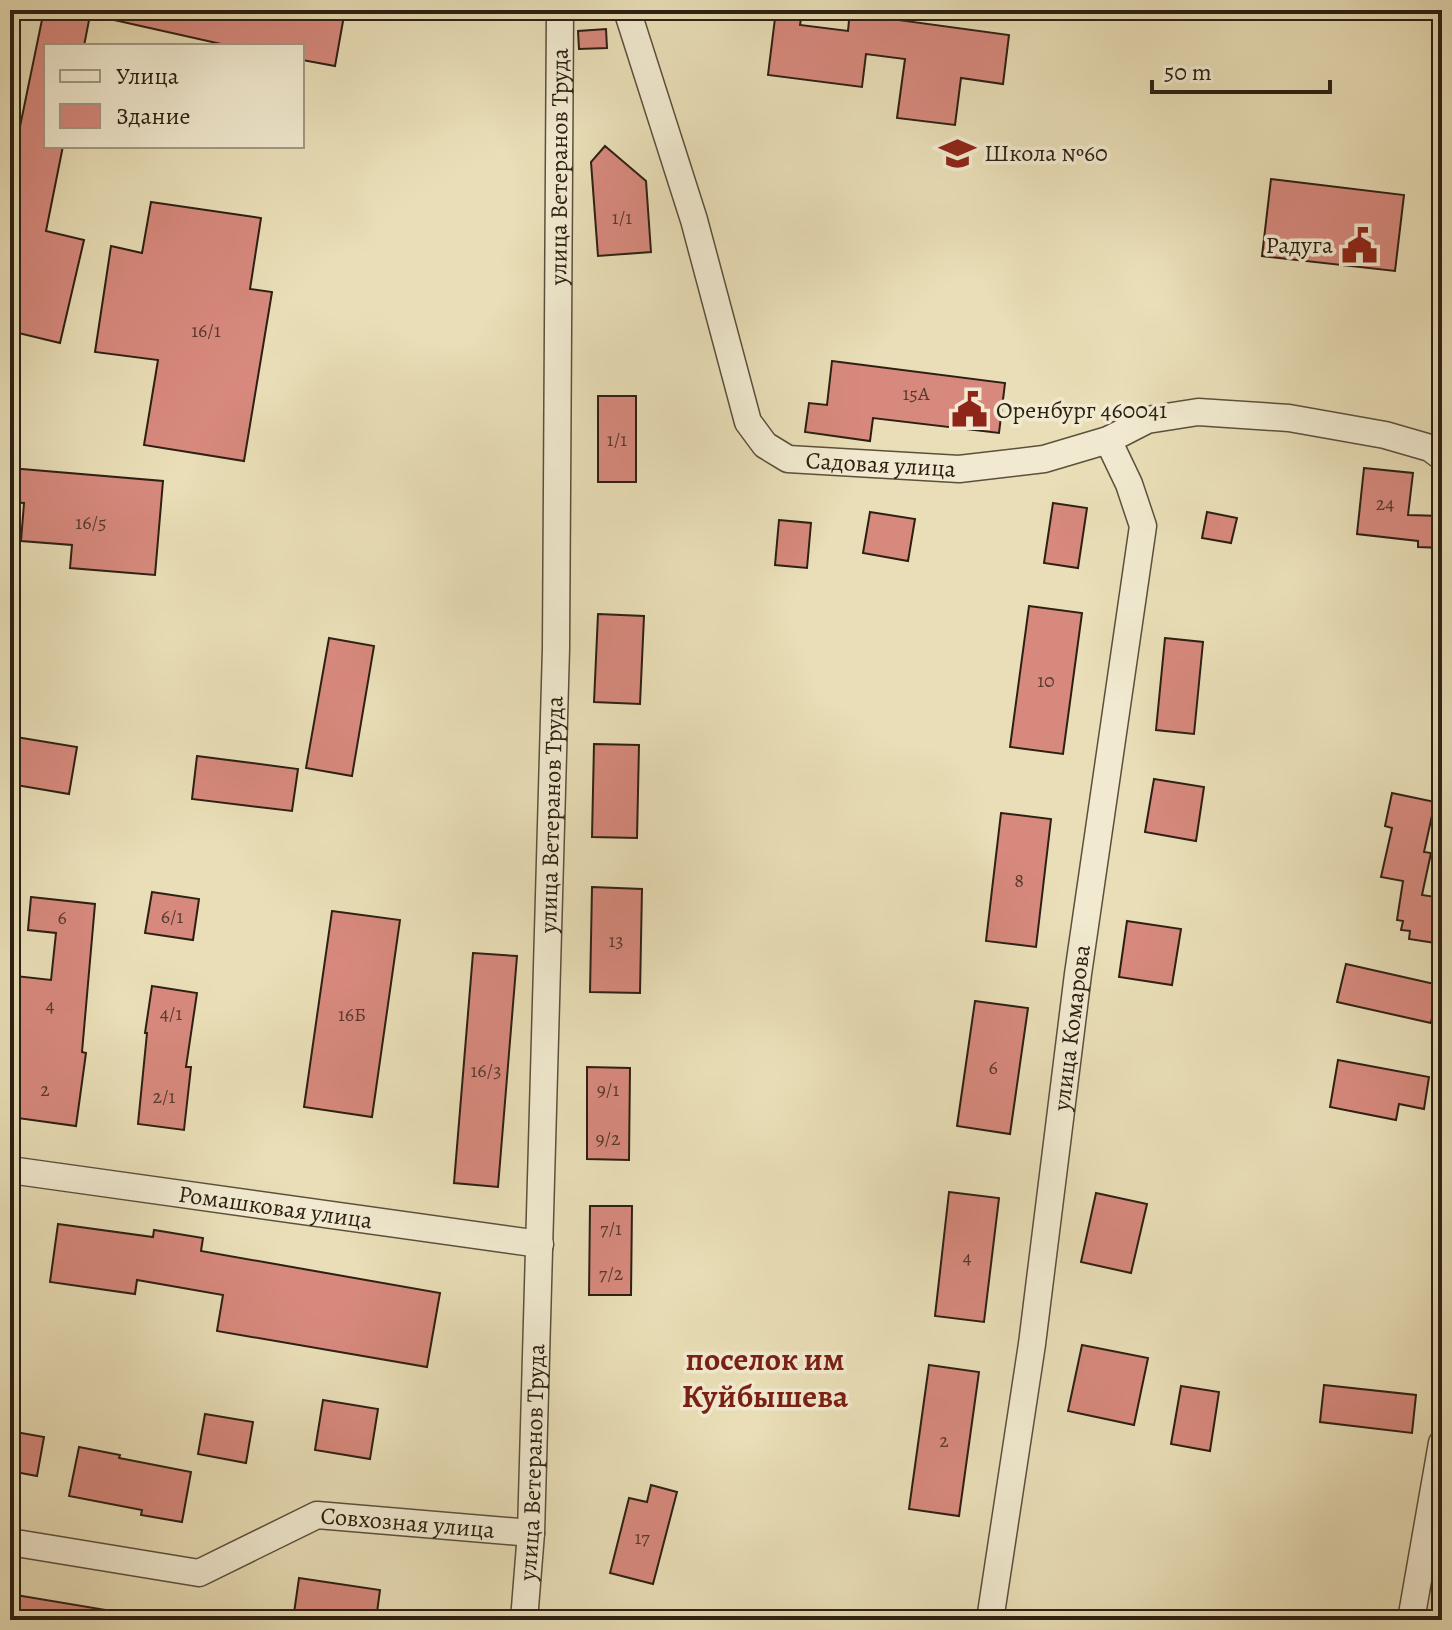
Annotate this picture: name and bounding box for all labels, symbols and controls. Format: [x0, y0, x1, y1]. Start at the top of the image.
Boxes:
legend [44, 44, 304, 148]
scale bar [1152, 44, 1330, 94]
street label: улица Ветеранов Труда [542, 48, 576, 286]
text: 50 m [1164, 56, 1212, 88]
text: Улица [116, 60, 179, 92]
text: Здание [116, 100, 191, 132]
school or university icon: Школа №60 [939, 134, 977, 172]
place label: Школа №60 [984, 137, 1108, 169]
house number: 1/1 [612, 204, 632, 231]
public building icon: Радуга [1340, 226, 1378, 264]
place label: Радуга [1265, 229, 1333, 261]
house number: 16/1 [191, 317, 221, 344]
house number: 15А [902, 380, 930, 407]
public building icon: Оренбург 460041 [951, 391, 989, 429]
place label: Оренбург 460041 [996, 394, 1167, 426]
house number: 1/1 [607, 426, 627, 453]
street label: Садовая улица [805, 444, 957, 485]
house number: 24 [1376, 490, 1394, 517]
house number: 16/5 [75, 509, 107, 536]
house number: 10 [1037, 667, 1055, 694]
street label: улица Ветеранов Труда [532, 696, 571, 935]
house number: 8 [1014, 867, 1024, 894]
house number: 6/1 [161, 903, 183, 930]
house number: 6 [57, 904, 67, 931]
house number: 13 [608, 927, 624, 954]
street label: улица Комарова [1045, 942, 1098, 1114]
house number: 4 [45, 992, 55, 1019]
house number: 4/1 [160, 1000, 182, 1027]
house number: 16Б [338, 1001, 366, 1028]
house number: 6 [988, 1054, 998, 1081]
house number: 16/3 [471, 1057, 501, 1084]
house number: 2 [40, 1076, 50, 1103]
house number: 9/1 [597, 1076, 619, 1103]
house number: 2/1 [153, 1083, 176, 1110]
house number: 9/2 [595, 1125, 621, 1152]
street label: Ромашковая улица [176, 1178, 374, 1236]
house number: 7/1 [600, 1215, 622, 1242]
house number: 4 [962, 1244, 972, 1271]
house number: 7/2 [599, 1260, 624, 1287]
district label: поселок им Куйбышева [682, 1337, 849, 1418]
street label: улица Ветеранов Труда [511, 1343, 552, 1583]
house number: 2 [939, 1427, 949, 1454]
street label: Совхозная улица [319, 1499, 496, 1546]
house number: 17 [634, 1524, 650, 1551]

